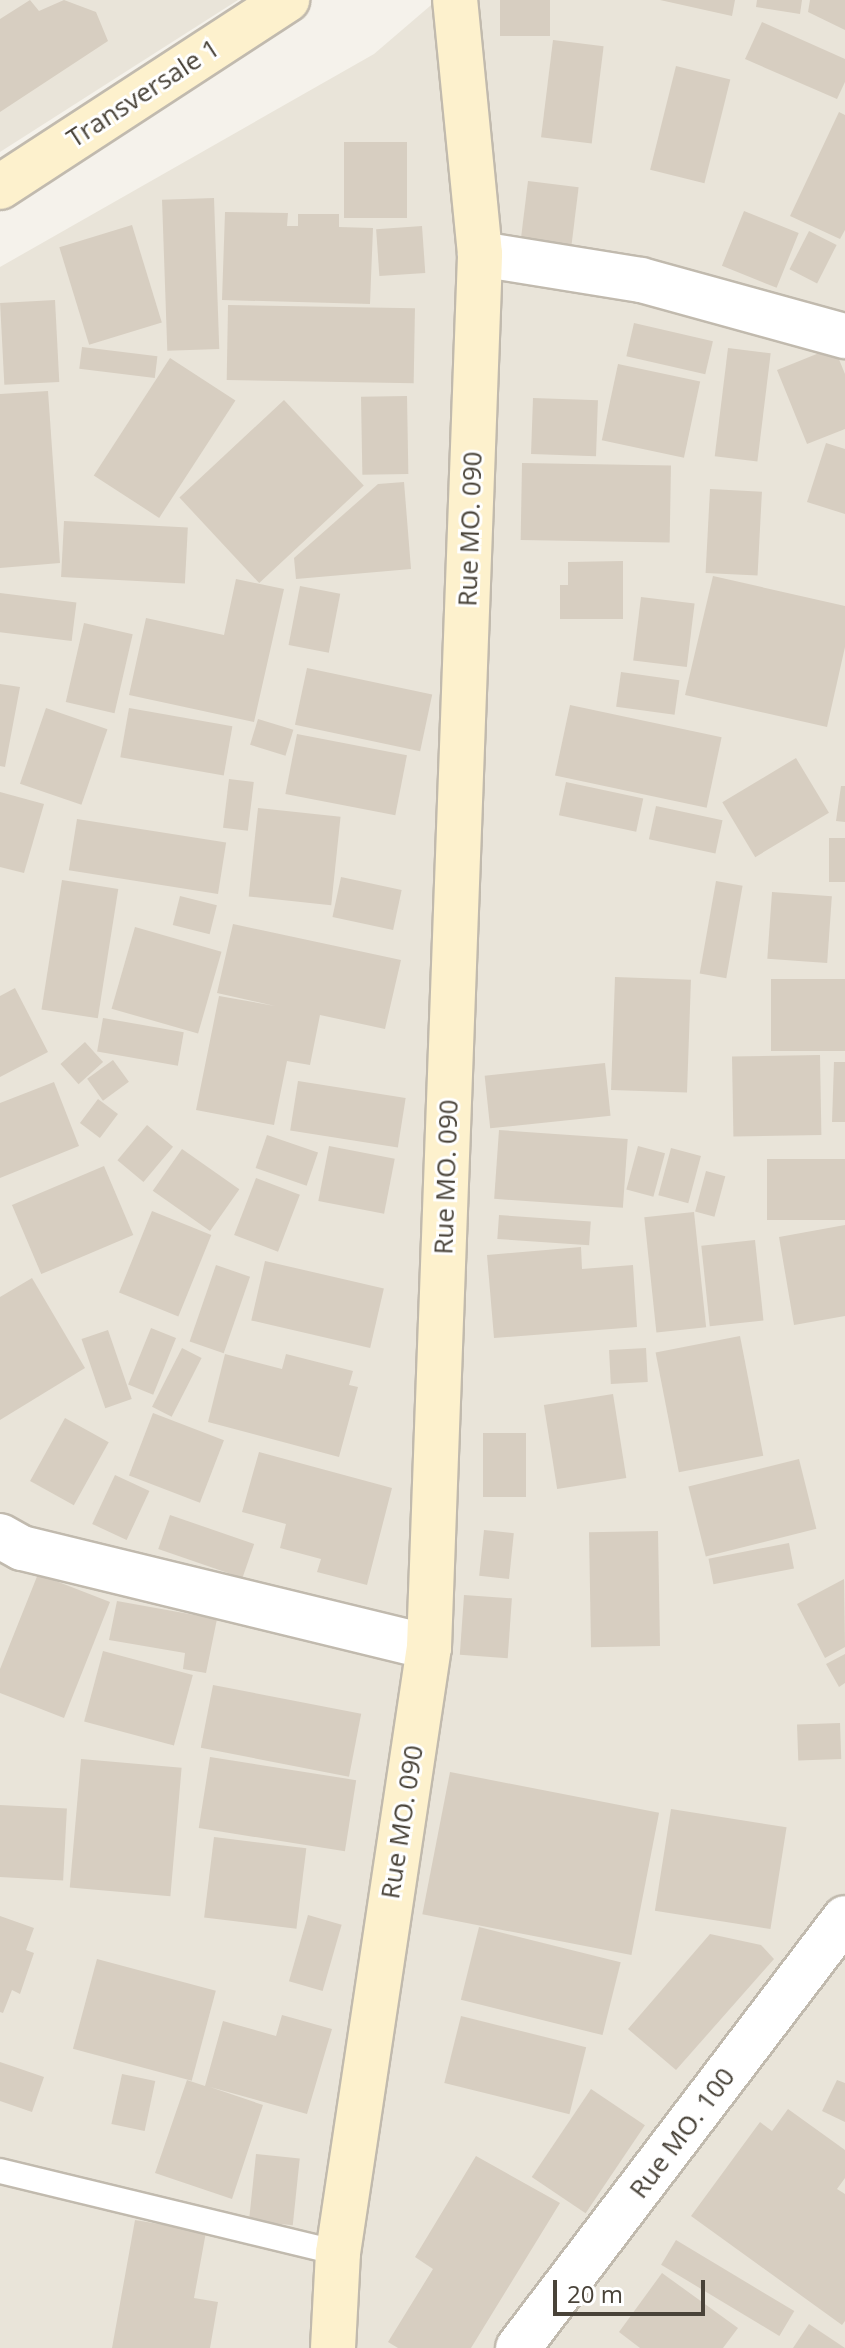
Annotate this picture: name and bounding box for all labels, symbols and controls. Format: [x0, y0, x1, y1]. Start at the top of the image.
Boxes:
street label: Transversale 1 [61, 32, 225, 154]
street label: Rue MO. 090 [452, 451, 488, 607]
street label: Rue MO. 090 [428, 1099, 464, 1255]
street label: Rue MO. 090 [374, 1743, 430, 1901]
street label: Rue MO. 100 [623, 2062, 741, 2204]
scale bar [557, 2264, 709, 2314]
text: 20 m [567, 2277, 623, 2310]

